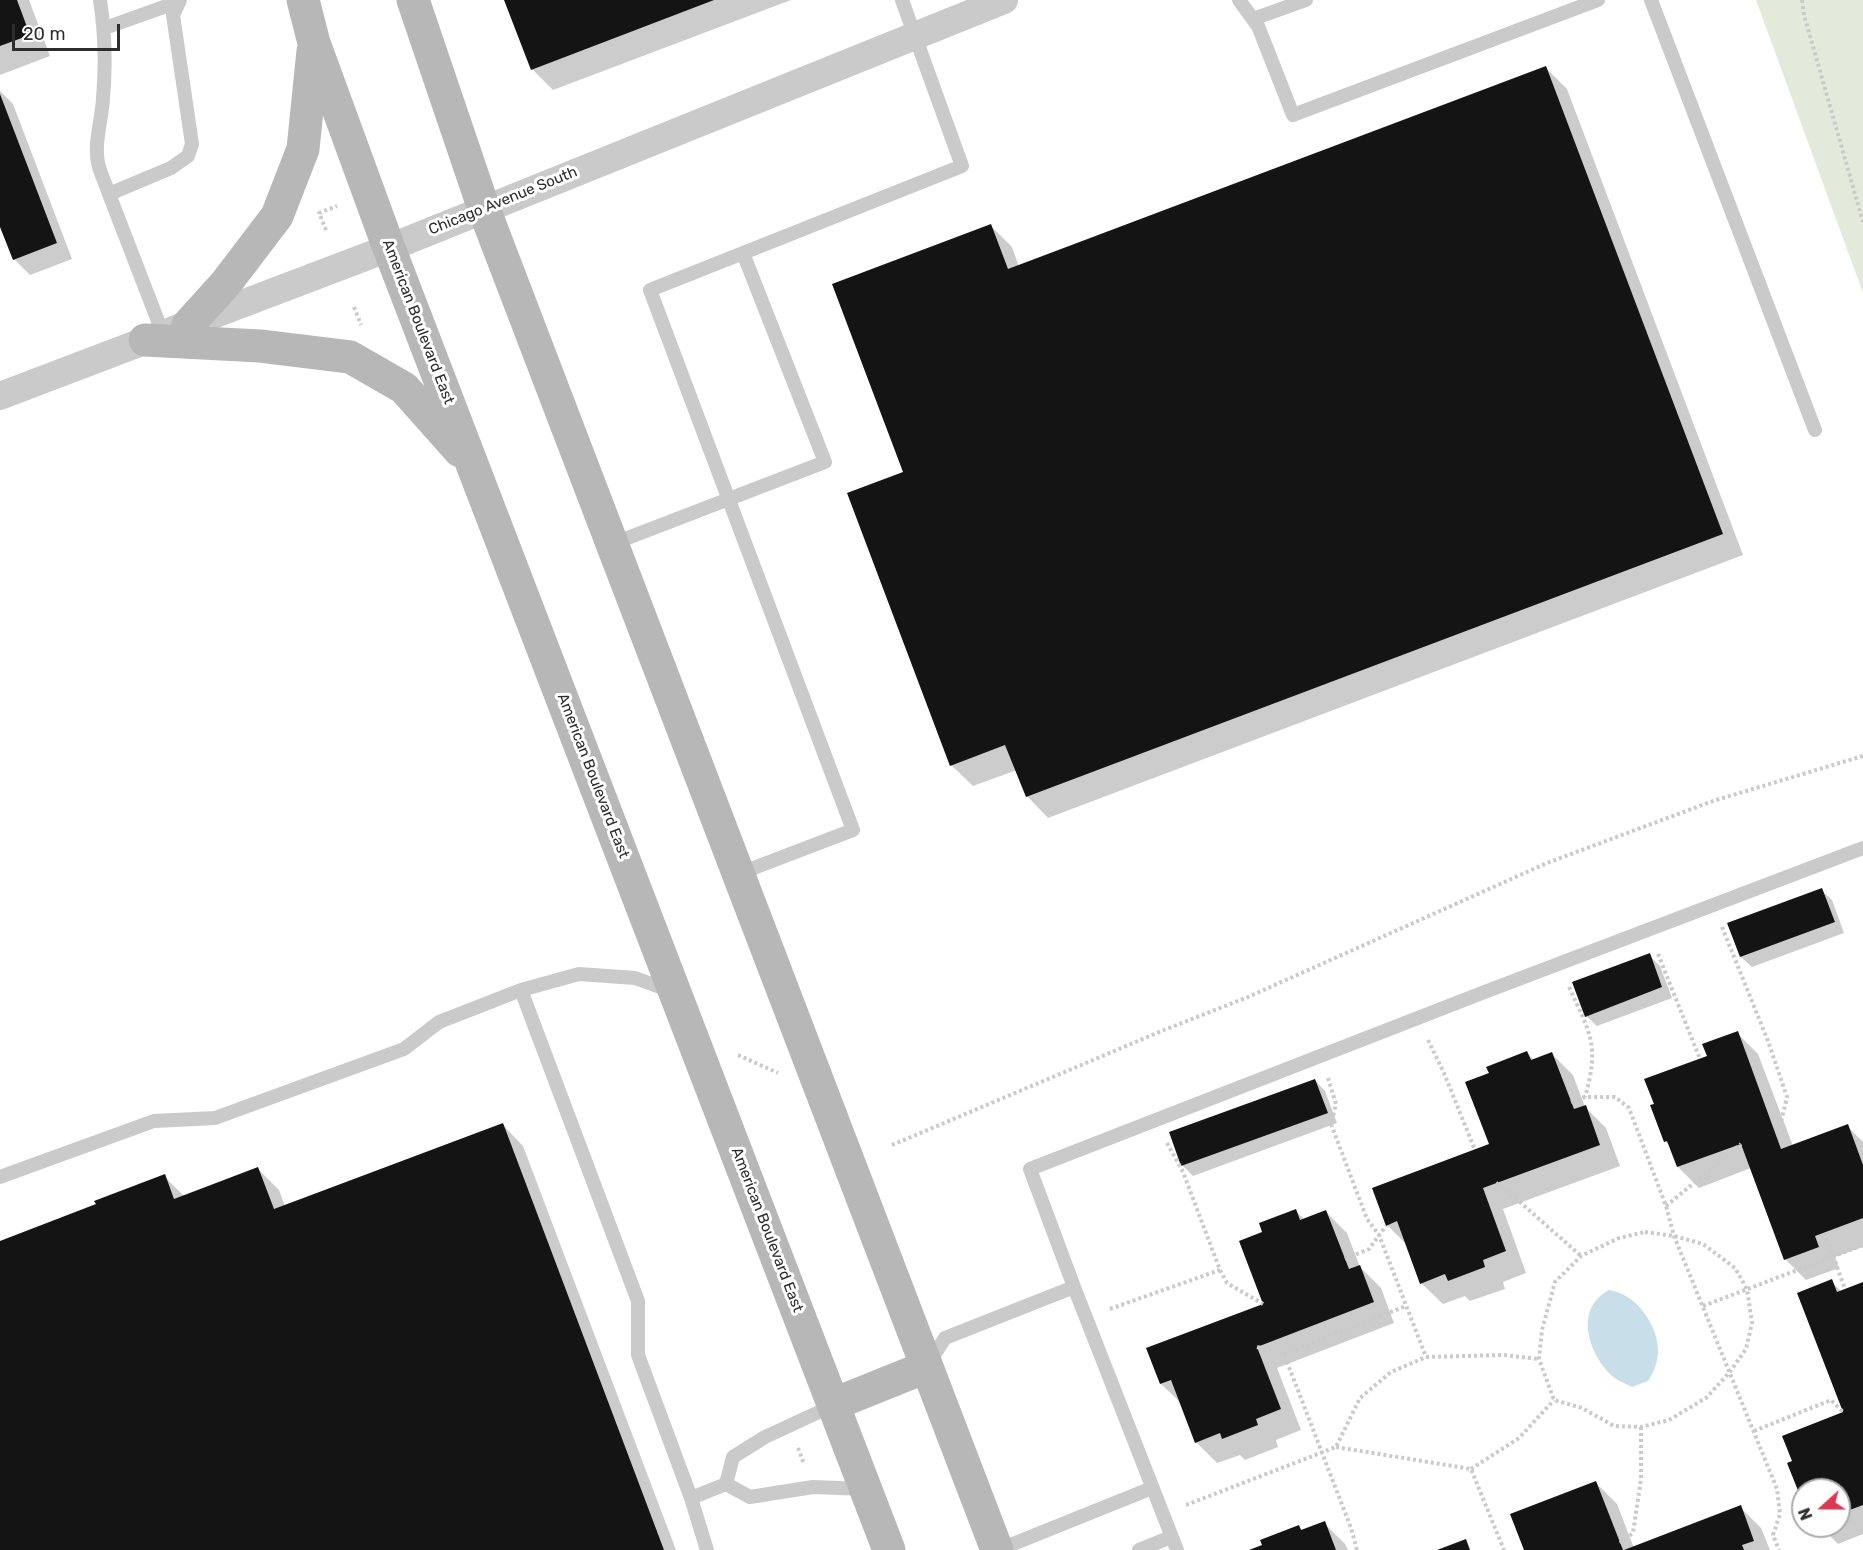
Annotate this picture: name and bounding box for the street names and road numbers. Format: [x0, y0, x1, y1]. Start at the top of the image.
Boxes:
street label: Chicago Avenue South [426, 163, 580, 239]
street label: American Boulevard East [378, 237, 458, 407]
street label: American Boulevard East [553, 691, 633, 861]
street label: American Boulevard East [727, 1145, 807, 1315]

